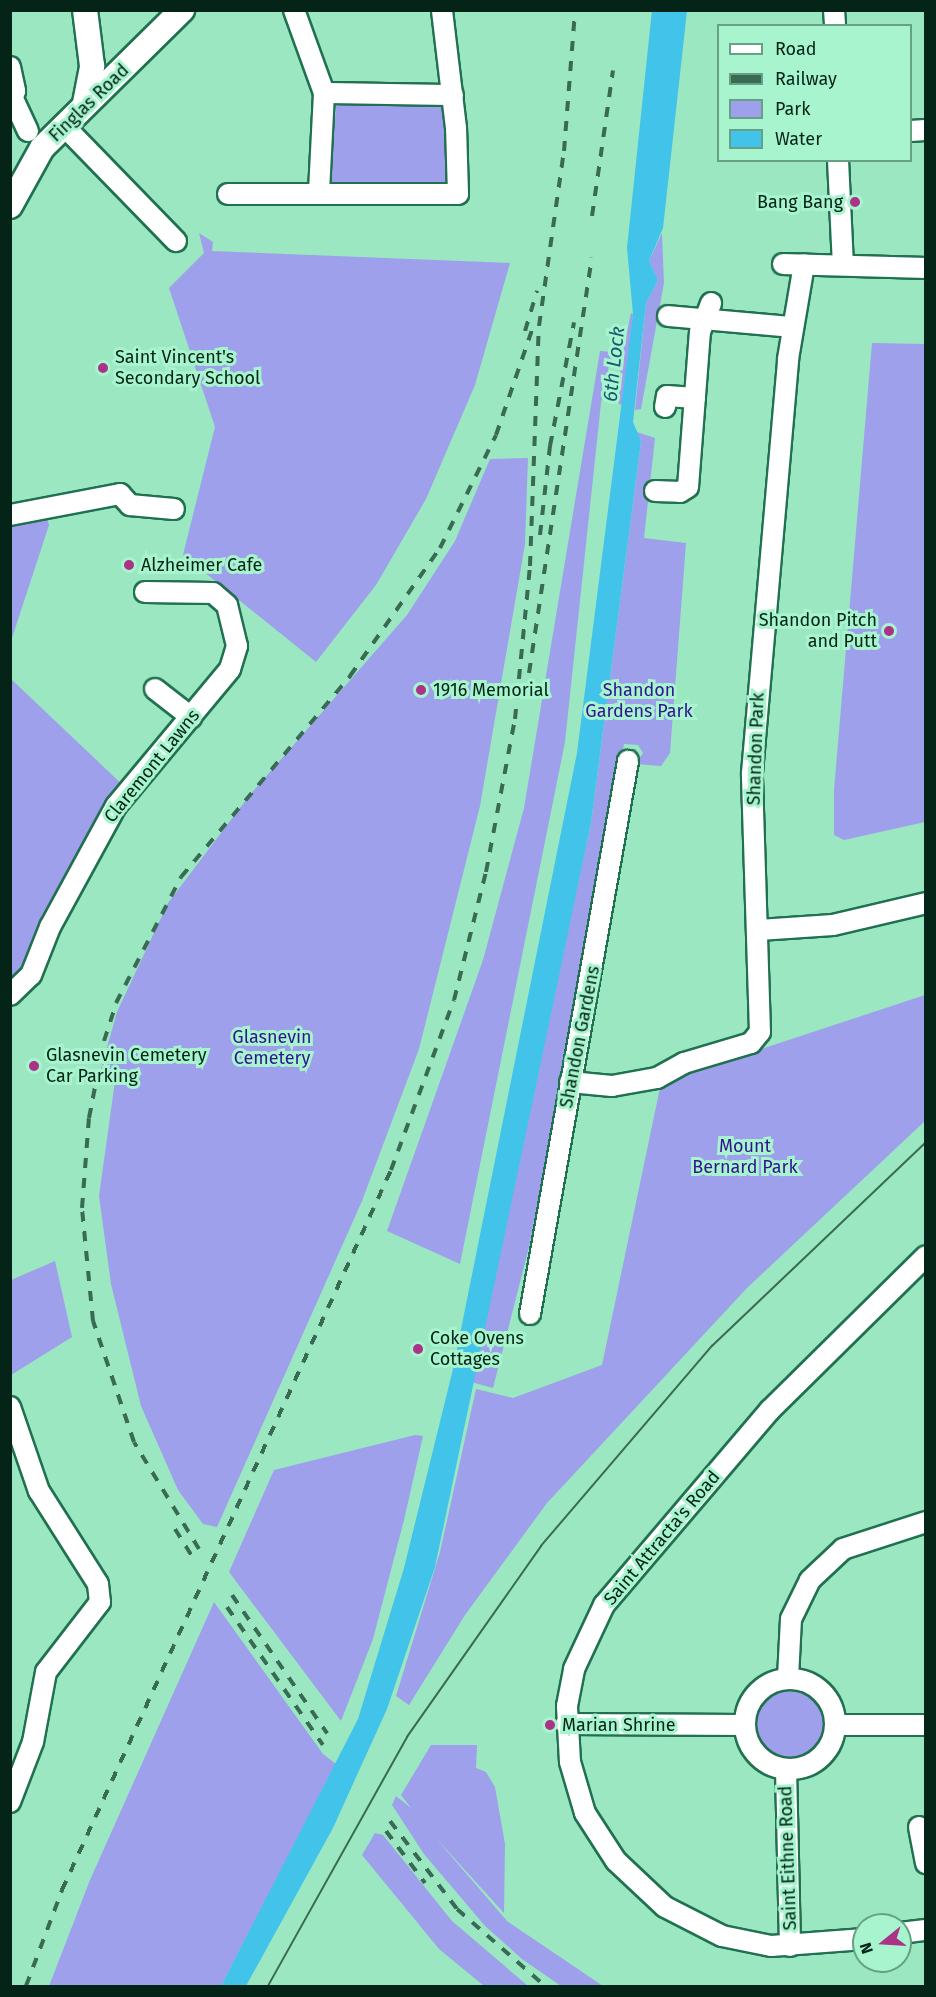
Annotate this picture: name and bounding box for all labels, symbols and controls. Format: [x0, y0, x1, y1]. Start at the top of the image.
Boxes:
legend [717, 24, 912, 162]
text: Road [775, 38, 817, 60]
street label: Finglas Road [45, 60, 133, 146]
text: Railway [775, 68, 837, 90]
text: Park [775, 98, 810, 120]
text: Water [775, 128, 822, 150]
place label: Bang Bang [757, 191, 843, 213]
marker: Bang Bang [848, 195, 862, 209]
water label: 6th Lock [598, 325, 630, 403]
place label: Saint Vincent's Secondary School [115, 347, 260, 389]
marker: Saint Vincent's Secondary School [96, 361, 110, 375]
place label: Alzheimer Cafe [141, 554, 262, 576]
marker: Alzheimer Cafe [122, 558, 136, 572]
place label: Shandon Pitch and Putt [759, 610, 877, 652]
marker: Shandon Pitch and Putt [882, 624, 896, 638]
place label: 1916 Memorial [433, 679, 549, 701]
park label: Shandon Gardens Park [585, 680, 693, 722]
marker: 1916 Memorial [414, 683, 428, 697]
street label: Shandon Park [743, 692, 769, 806]
street label: Claremont Lawns [100, 705, 204, 827]
street label: Shandon Gardens [556, 964, 604, 1110]
park label: Glasnevin Cemetery [232, 1027, 312, 1070]
place label: Glasnevin Cemetery Car Parking [46, 1045, 207, 1088]
marker: Glasnevin Cemetery Car Parking [27, 1059, 41, 1073]
park label: Mount Bernard Park [692, 1136, 798, 1178]
place label: Coke Ovens Cottages [430, 1328, 524, 1370]
marker: Coke Ovens Cottages [411, 1342, 425, 1356]
street label: Saint Attracta's Road [599, 1466, 725, 1610]
place label: Marian Shrine [562, 1714, 676, 1736]
marker: Marian Shrine [543, 1718, 557, 1732]
street label: Saint Eithne Road [775, 1785, 801, 1931]
north arrow [852, 1913, 912, 1973]
text: N [856, 1940, 877, 1956]

